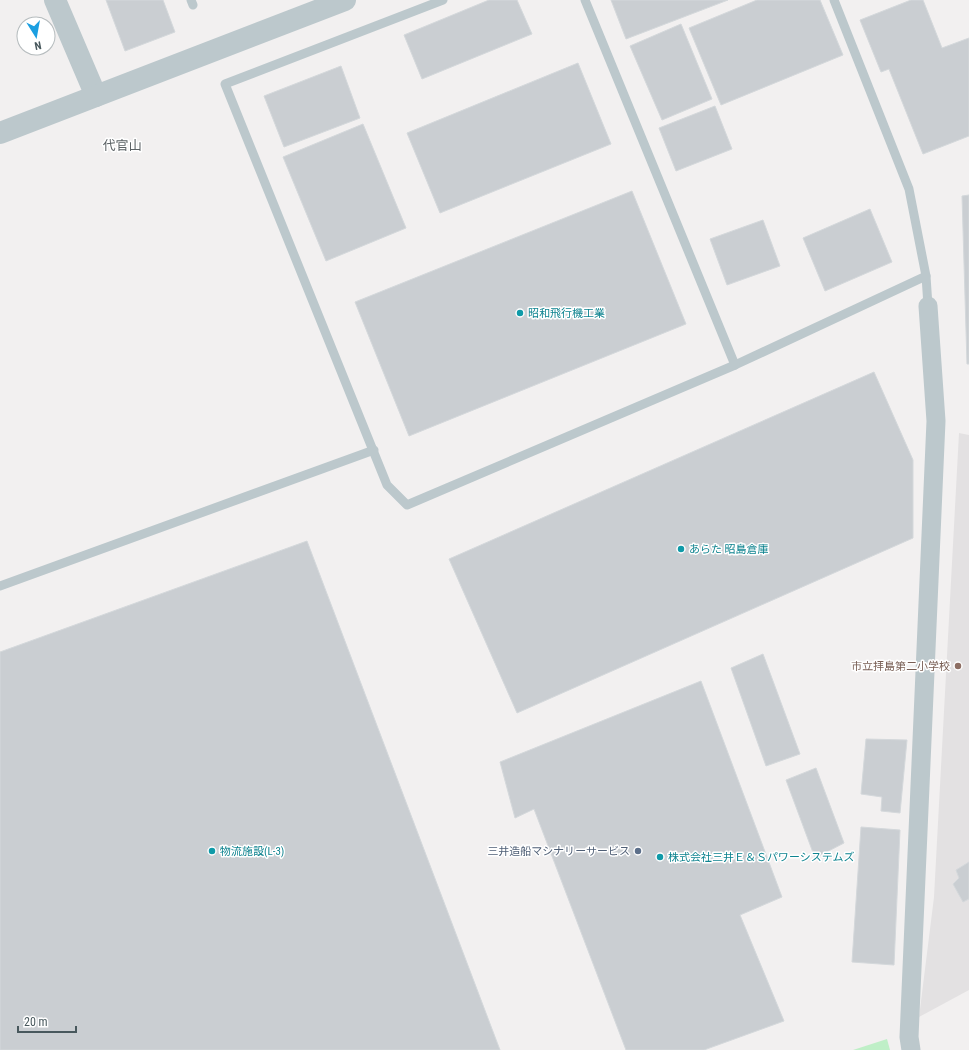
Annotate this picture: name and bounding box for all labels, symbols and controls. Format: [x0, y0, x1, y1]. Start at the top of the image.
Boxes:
north arrow [16, 16, 56, 56]
text: N [33, 38, 42, 52]
district label: 代官山 [102, 138, 142, 153]
place label: 昭和飛行機工業 [528, 307, 605, 320]
marker: 昭和飛行機工業 [515, 308, 525, 318]
place label: あらた 昭島倉庫 [689, 543, 769, 556]
marker: あらた 昭島倉庫 [676, 544, 686, 554]
place label: 市立拝島第二小学校 [851, 660, 950, 673]
marker: 市立拝島第二小学校 [953, 661, 963, 671]
place label: 物流施設(L-3) [220, 845, 284, 858]
place label: 三井造船マシナリーサービス [487, 845, 630, 858]
marker: 物流施設(L-3) [207, 846, 217, 856]
marker: 三井造船マシナリーサービス [633, 846, 643, 856]
place label: 株式会社三井Ｅ＆Ｓパワーシステムズ [668, 851, 854, 864]
marker: 株式会社三井Ｅ＆Ｓパワーシステムズ [655, 852, 665, 862]
scale bar [18, 1008, 76, 1034]
text: 20 m [24, 1015, 48, 1029]

